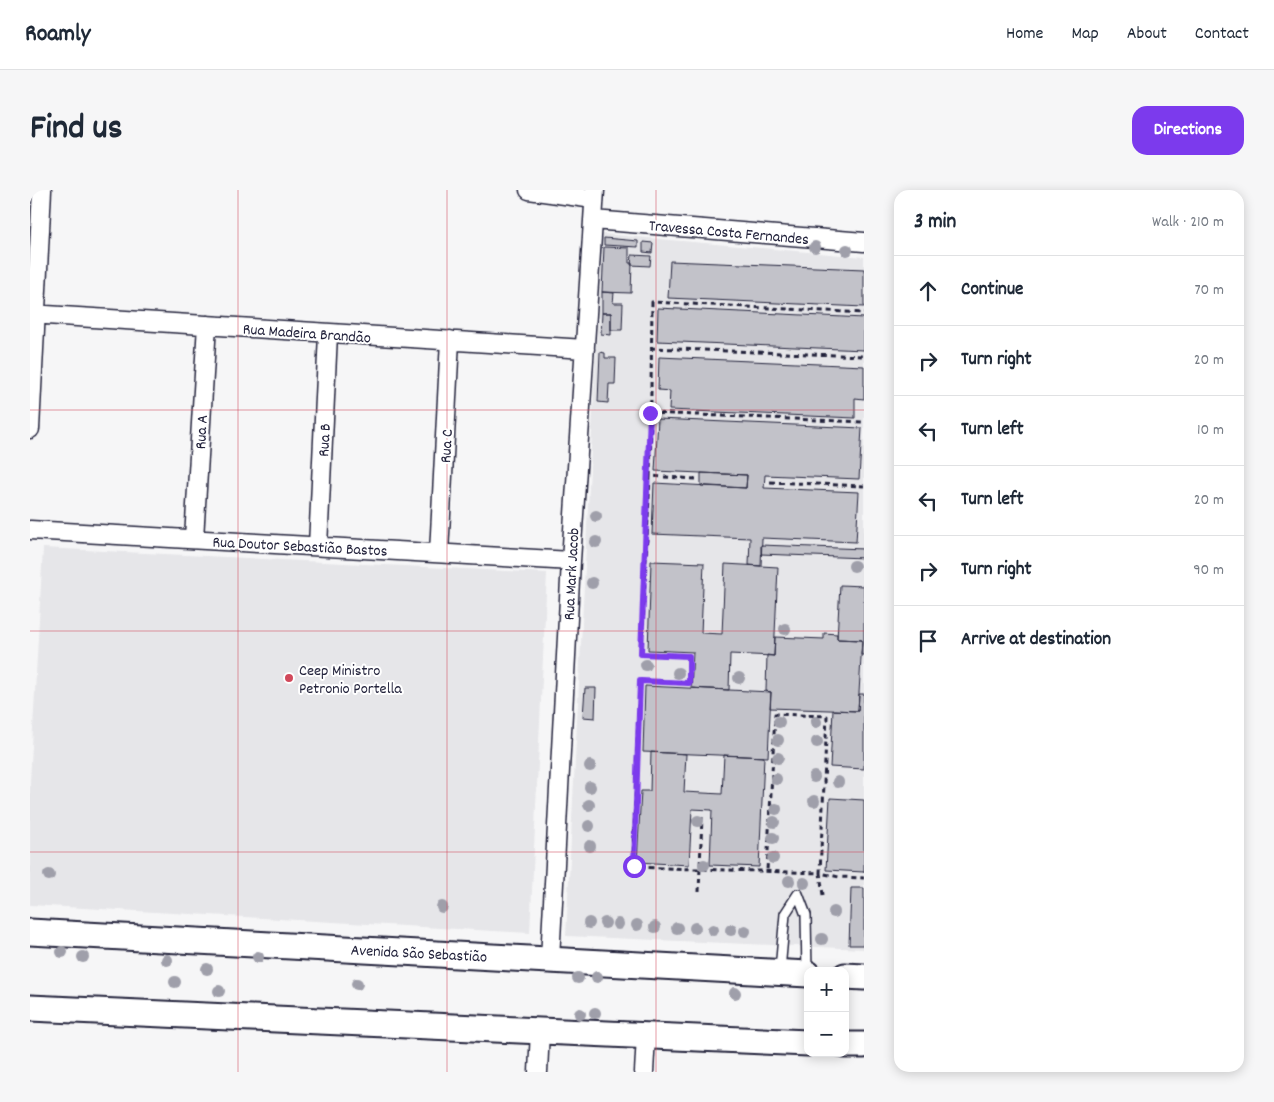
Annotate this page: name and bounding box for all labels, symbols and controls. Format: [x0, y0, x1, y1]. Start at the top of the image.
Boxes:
text: Roamly [25, 18, 91, 52]
text: Home [1006, 22, 1043, 47]
text: Map [1071, 22, 1099, 47]
text: About [1127, 22, 1167, 47]
text: Contact [1195, 22, 1249, 47]
text: Find us [30, 105, 122, 155]
button: Directions [1132, 106, 1244, 155]
text: 3 min [914, 208, 956, 238]
text: Walk · 210 m [1152, 211, 1224, 234]
street label: Travessa Costa Fernandes [648, 215, 810, 252]
icon: ahead [914, 277, 942, 305]
text: Continue [961, 277, 1023, 304]
text: 70 m [1194, 279, 1224, 302]
street label: Rua Madeira Brandão [242, 319, 372, 350]
icon: right [914, 347, 942, 375]
text: Turn right [961, 347, 1032, 374]
text: 20 m [1194, 349, 1224, 372]
route end [639, 402, 662, 425]
street label: Rua A [190, 414, 215, 450]
icon: left [914, 417, 942, 445]
text: Turn left [961, 417, 1024, 444]
text: 10 m [1197, 419, 1224, 442]
street label: Rua B [313, 423, 338, 457]
street label: Rua C [435, 429, 460, 464]
icon: left [914, 487, 942, 515]
text: Turn left [961, 487, 1024, 514]
text: 20 m [1194, 489, 1224, 512]
street label: Rua Mark Jacob [559, 527, 586, 621]
street label: Rua Doutor Sebastião Bastos [212, 531, 388, 564]
icon: right [914, 557, 942, 585]
text: Turn right [961, 557, 1032, 584]
text: 90 m [1193, 559, 1224, 582]
icon: arrive [914, 627, 942, 655]
text: Arrive at destination [961, 627, 1111, 654]
place label: Ceep Ministro Petronio Portella [299, 660, 402, 701]
marker: Ceep Ministro Petronio Portella [283, 672, 295, 684]
route start [623, 855, 646, 878]
street label: Avenida São Sebastião [350, 939, 488, 970]
map controls [804, 967, 849, 1057]
button: + [804, 967, 849, 1012]
button: − [804, 1012, 849, 1057]

